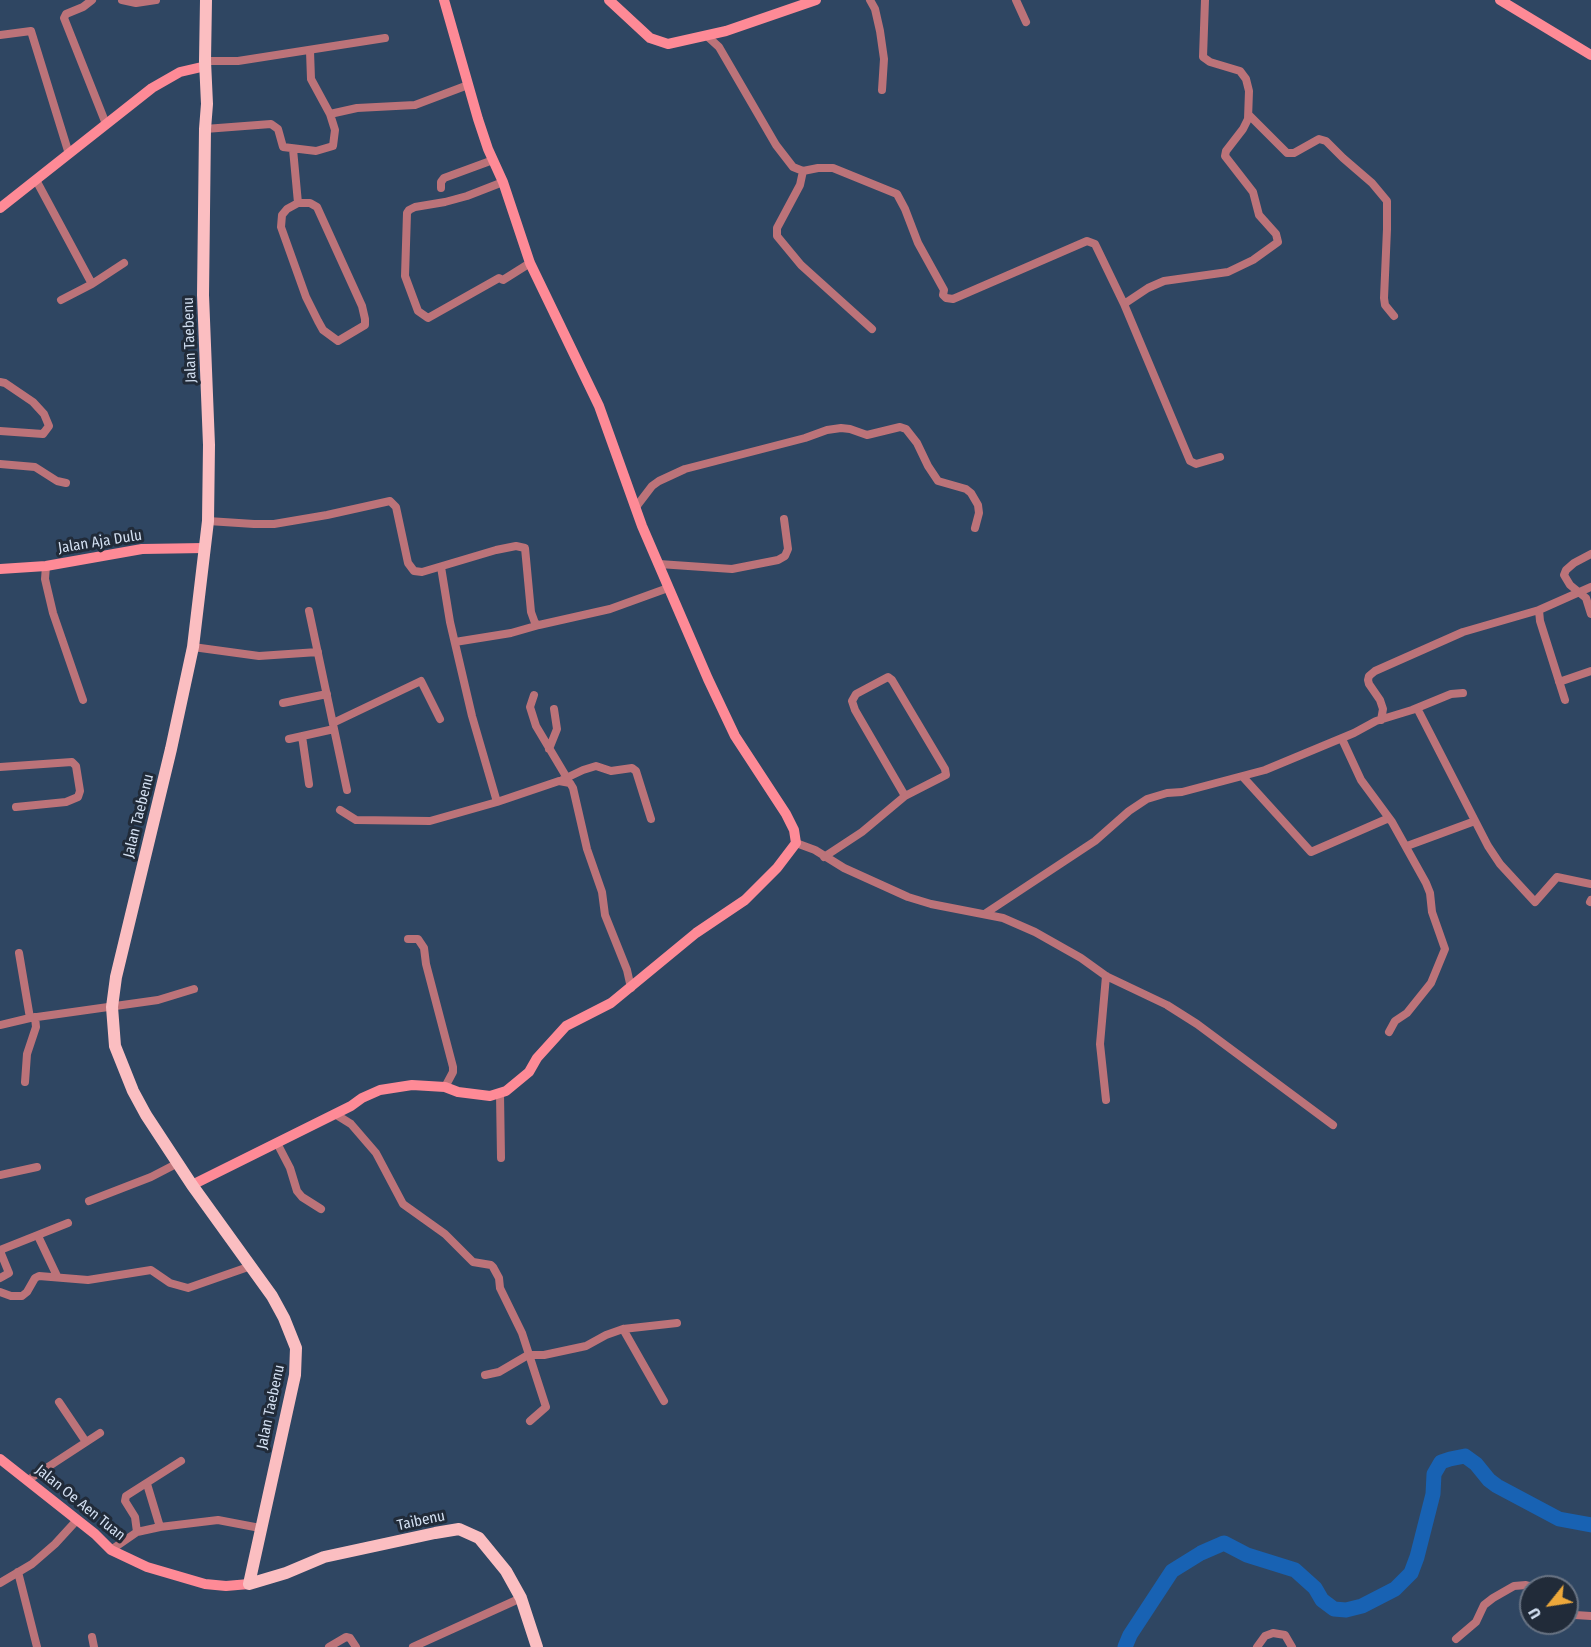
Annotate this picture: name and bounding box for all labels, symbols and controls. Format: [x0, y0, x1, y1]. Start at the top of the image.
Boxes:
street label: Jalan Taebenu [180, 297, 200, 383]
street label: Jalan Aja Dulu [57, 526, 143, 558]
street label: Jalan Taebenu [120, 772, 158, 860]
street label: Jalan Taebenu [253, 1363, 289, 1451]
street label: Jalan Oe Aen Tuan [31, 1461, 129, 1545]
street label: Taibenu [395, 1507, 447, 1535]
north arrow [1519, 1575, 1579, 1635]
text: U [1524, 1604, 1545, 1622]

